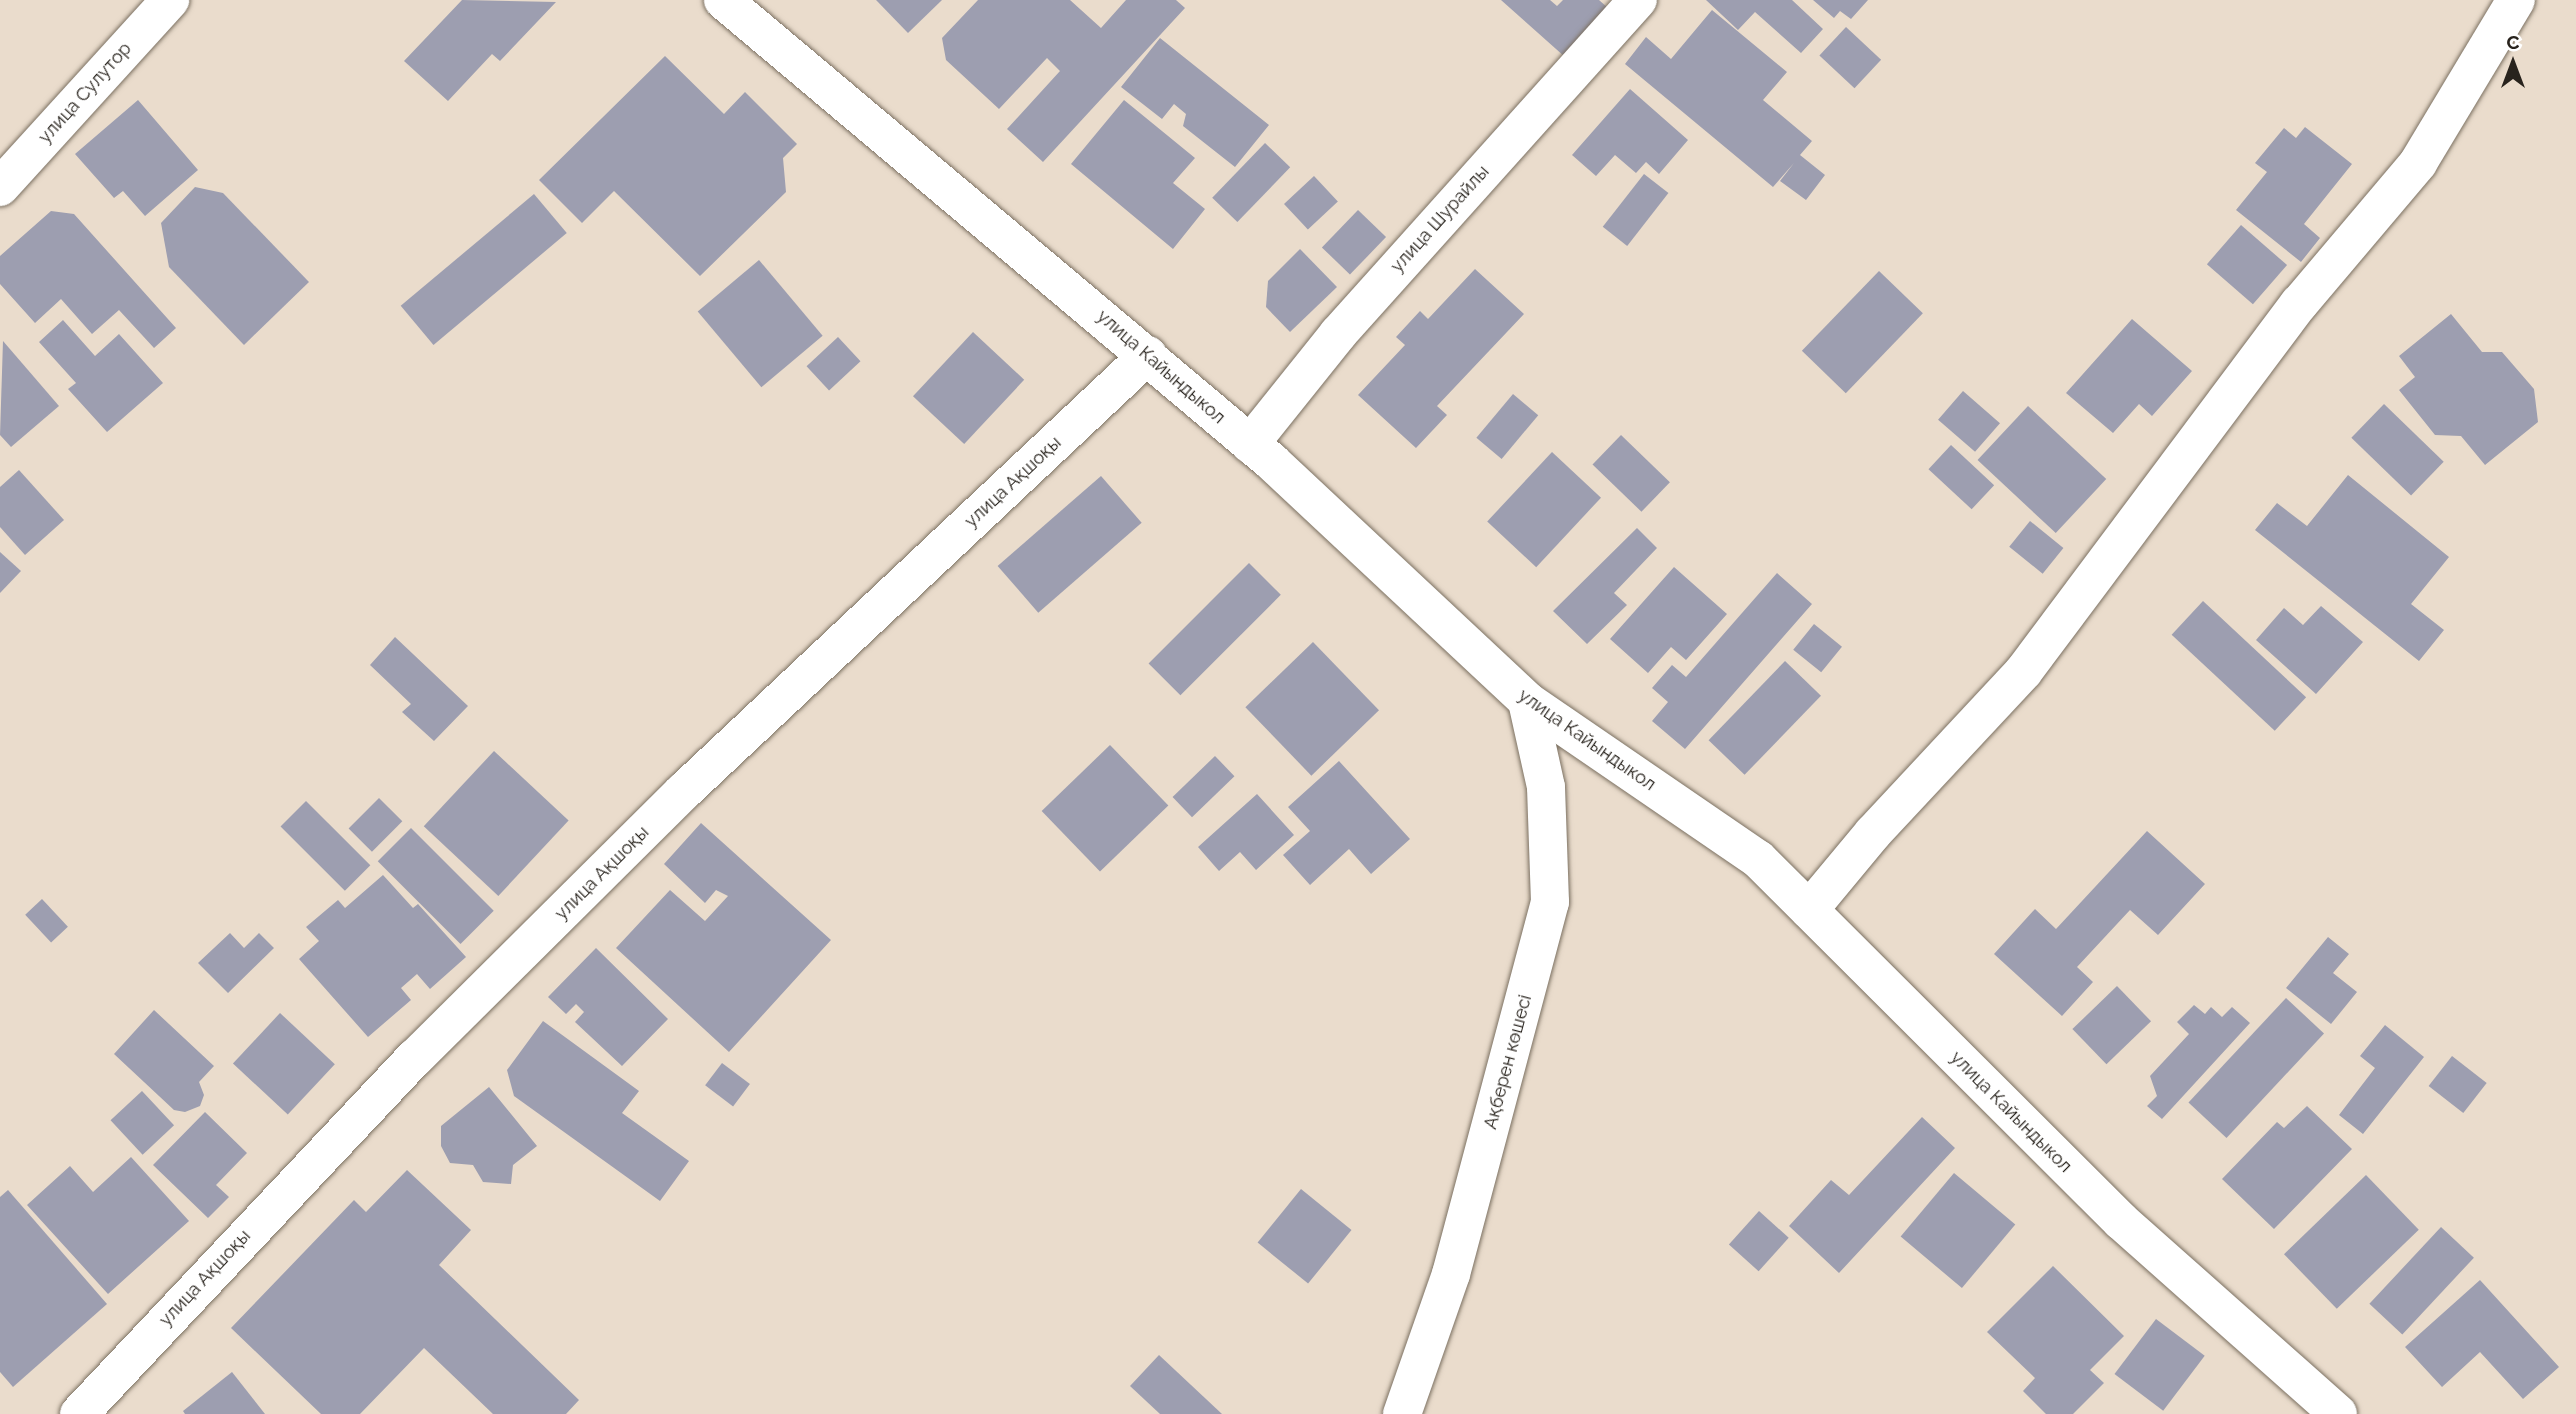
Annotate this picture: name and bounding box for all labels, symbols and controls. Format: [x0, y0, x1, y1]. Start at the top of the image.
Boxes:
north arrow [2478, 28, 2548, 98]
text: С [2506, 31, 2520, 53]
street label: улица Сулутор [34, 38, 136, 148]
street label: улица Шурайлы [1386, 161, 1494, 277]
street label: улица Кайындыкол [1093, 306, 1229, 428]
street label: улица Ақшоқы [960, 432, 1066, 532]
street label: улица Кайындыкол [1514, 685, 1660, 795]
street label: улица Ақшоқы [550, 821, 654, 925]
street label: Ақберен көшесі [1480, 992, 1536, 1132]
street label: улица Кайындыкол [1946, 1047, 2076, 1177]
street label: улица Ақшоқы [155, 1225, 255, 1331]

